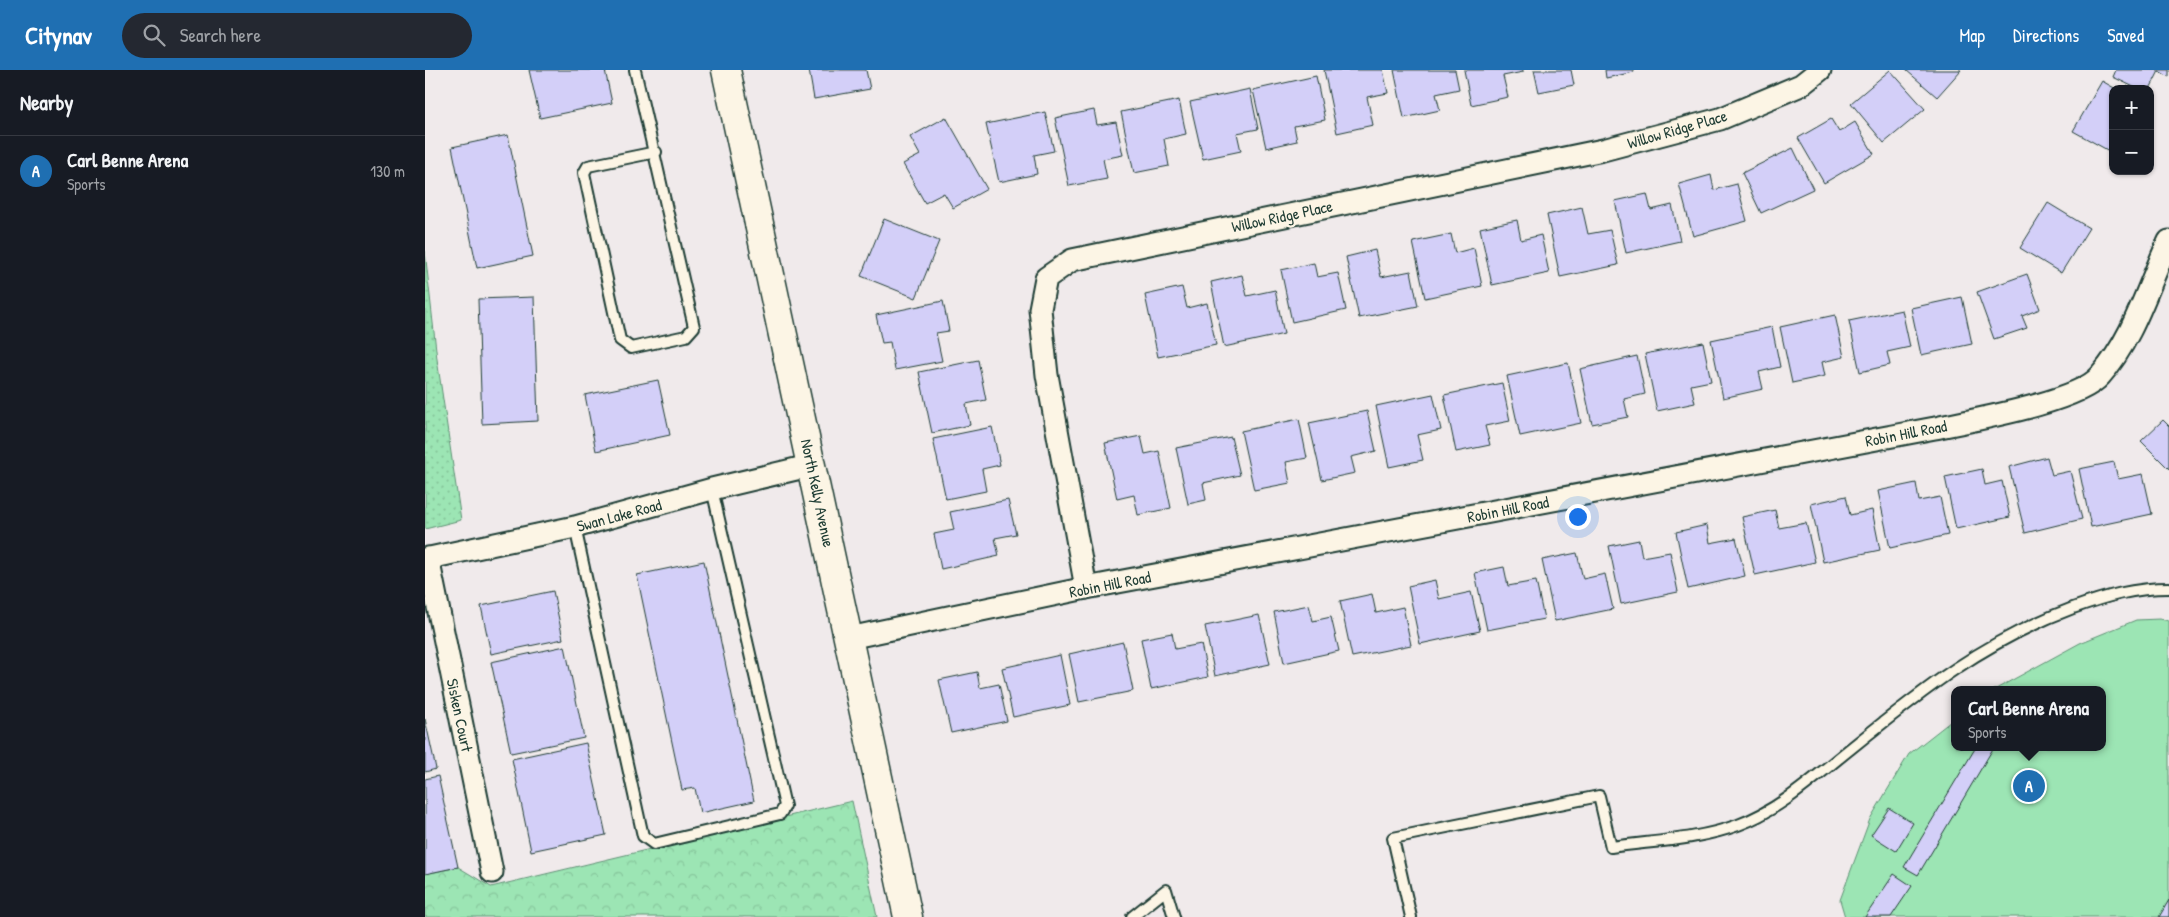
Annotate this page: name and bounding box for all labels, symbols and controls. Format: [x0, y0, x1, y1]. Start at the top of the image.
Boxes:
search box [122, 13, 472, 58]
text: Citynav [25, 19, 92, 51]
icon: search [140, 21, 168, 49]
text: Search here [180, 22, 261, 48]
text: Map [1960, 23, 1985, 48]
text: Directions [2013, 23, 2079, 48]
text: Saved [2107, 23, 2144, 48]
map controls [2109, 85, 2154, 175]
button: + [2109, 85, 2154, 130]
text: Nearby [20, 88, 73, 117]
street label: Willow Ridge Place [1624, 104, 1730, 154]
button: − [2109, 130, 2154, 175]
text: Carl Benne Arena [67, 147, 188, 173]
text: A [32, 160, 40, 182]
text: 130 m [370, 160, 405, 182]
text: Sports [67, 173, 105, 195]
street label: Willow Ridge Place [1229, 194, 1335, 237]
street label: Robin Hill Road [1863, 414, 1949, 452]
street label: North Kelly Avenue [796, 437, 840, 550]
street label: Robin Hill Road [1465, 490, 1551, 528]
street label: Swan Lake Road [574, 493, 664, 537]
your location [1565, 504, 1591, 530]
street label: Robin Hill Road [1067, 565, 1153, 603]
street label: Sisken Court [442, 676, 479, 754]
popup [1951, 686, 2106, 751]
text: Carl Benne Arena [1968, 695, 2089, 721]
text: Sports [1968, 721, 2006, 743]
pin: A [2013, 767, 2045, 805]

